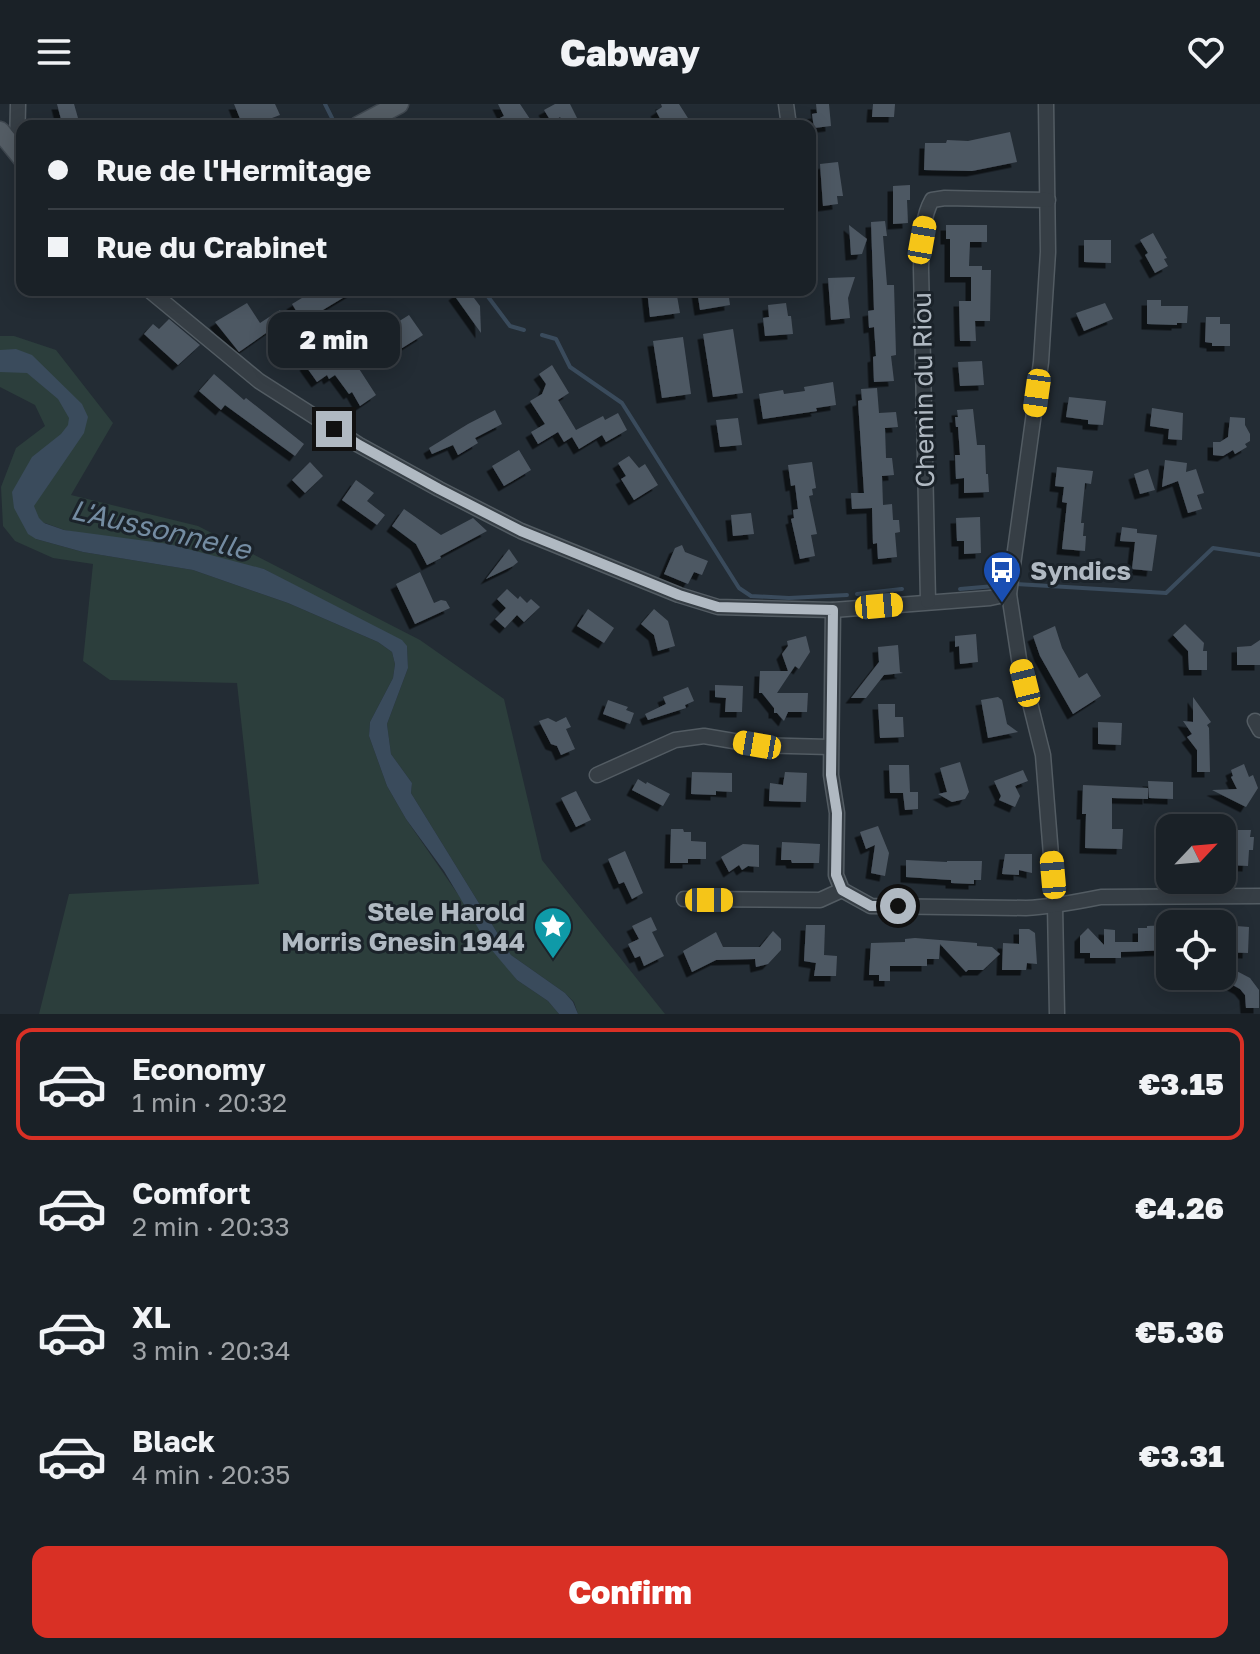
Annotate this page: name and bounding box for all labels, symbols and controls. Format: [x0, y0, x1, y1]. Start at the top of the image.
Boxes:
icon: menu [32, 30, 76, 74]
icon: heart [1184, 30, 1228, 74]
text: Cabway [560, 31, 700, 74]
text: Rue de l'Hermitage [96, 152, 372, 188]
car [906, 214, 938, 266]
text: Rue du Crabinet [96, 229, 328, 265]
street label: Chemin du Riou [906, 292, 940, 488]
callout: 2 min [268, 313, 400, 369]
text: 2 min [300, 324, 368, 355]
car [1022, 368, 1052, 418]
route end [316, 411, 352, 447]
water label: L'Aussonnelle [68, 492, 256, 566]
bus stop icon: Syndics [981, 549, 1023, 604]
place label: Syndics [1030, 555, 1131, 586]
car [854, 592, 904, 620]
car [1008, 657, 1042, 709]
car [731, 729, 783, 761]
north arrow [1156, 814, 1236, 894]
map controls [1156, 814, 1236, 990]
car [1039, 850, 1067, 900]
car [685, 888, 733, 912]
route start [880, 888, 916, 924]
place label: Stele Harold Morris Gnesin 1944 [281, 896, 525, 957]
place icon: Stele Harold Morris Gnesin 1944 [532, 905, 574, 960]
button: locate [1156, 910, 1236, 990]
icon: car [36, 1048, 108, 1120]
text: Economy [132, 1051, 266, 1087]
text: €3.15 [1139, 1066, 1224, 1102]
text: 1 min · 20:32 [132, 1087, 287, 1118]
icon: car [36, 1172, 108, 1244]
text: Comfort [132, 1175, 251, 1211]
text: €4.26 [1135, 1190, 1224, 1226]
text: 2 min · 20:33 [132, 1211, 290, 1242]
icon: car [36, 1296, 108, 1368]
text: XL [132, 1299, 171, 1335]
text: €5.36 [1135, 1314, 1224, 1350]
text: 3 min · 20:34 [132, 1335, 291, 1366]
icon: car [36, 1420, 108, 1492]
text: Black [132, 1423, 215, 1459]
text: €3.31 [1139, 1438, 1224, 1474]
text: 4 min · 20:35 [132, 1459, 290, 1490]
button: Confirm [32, 1546, 1228, 1638]

